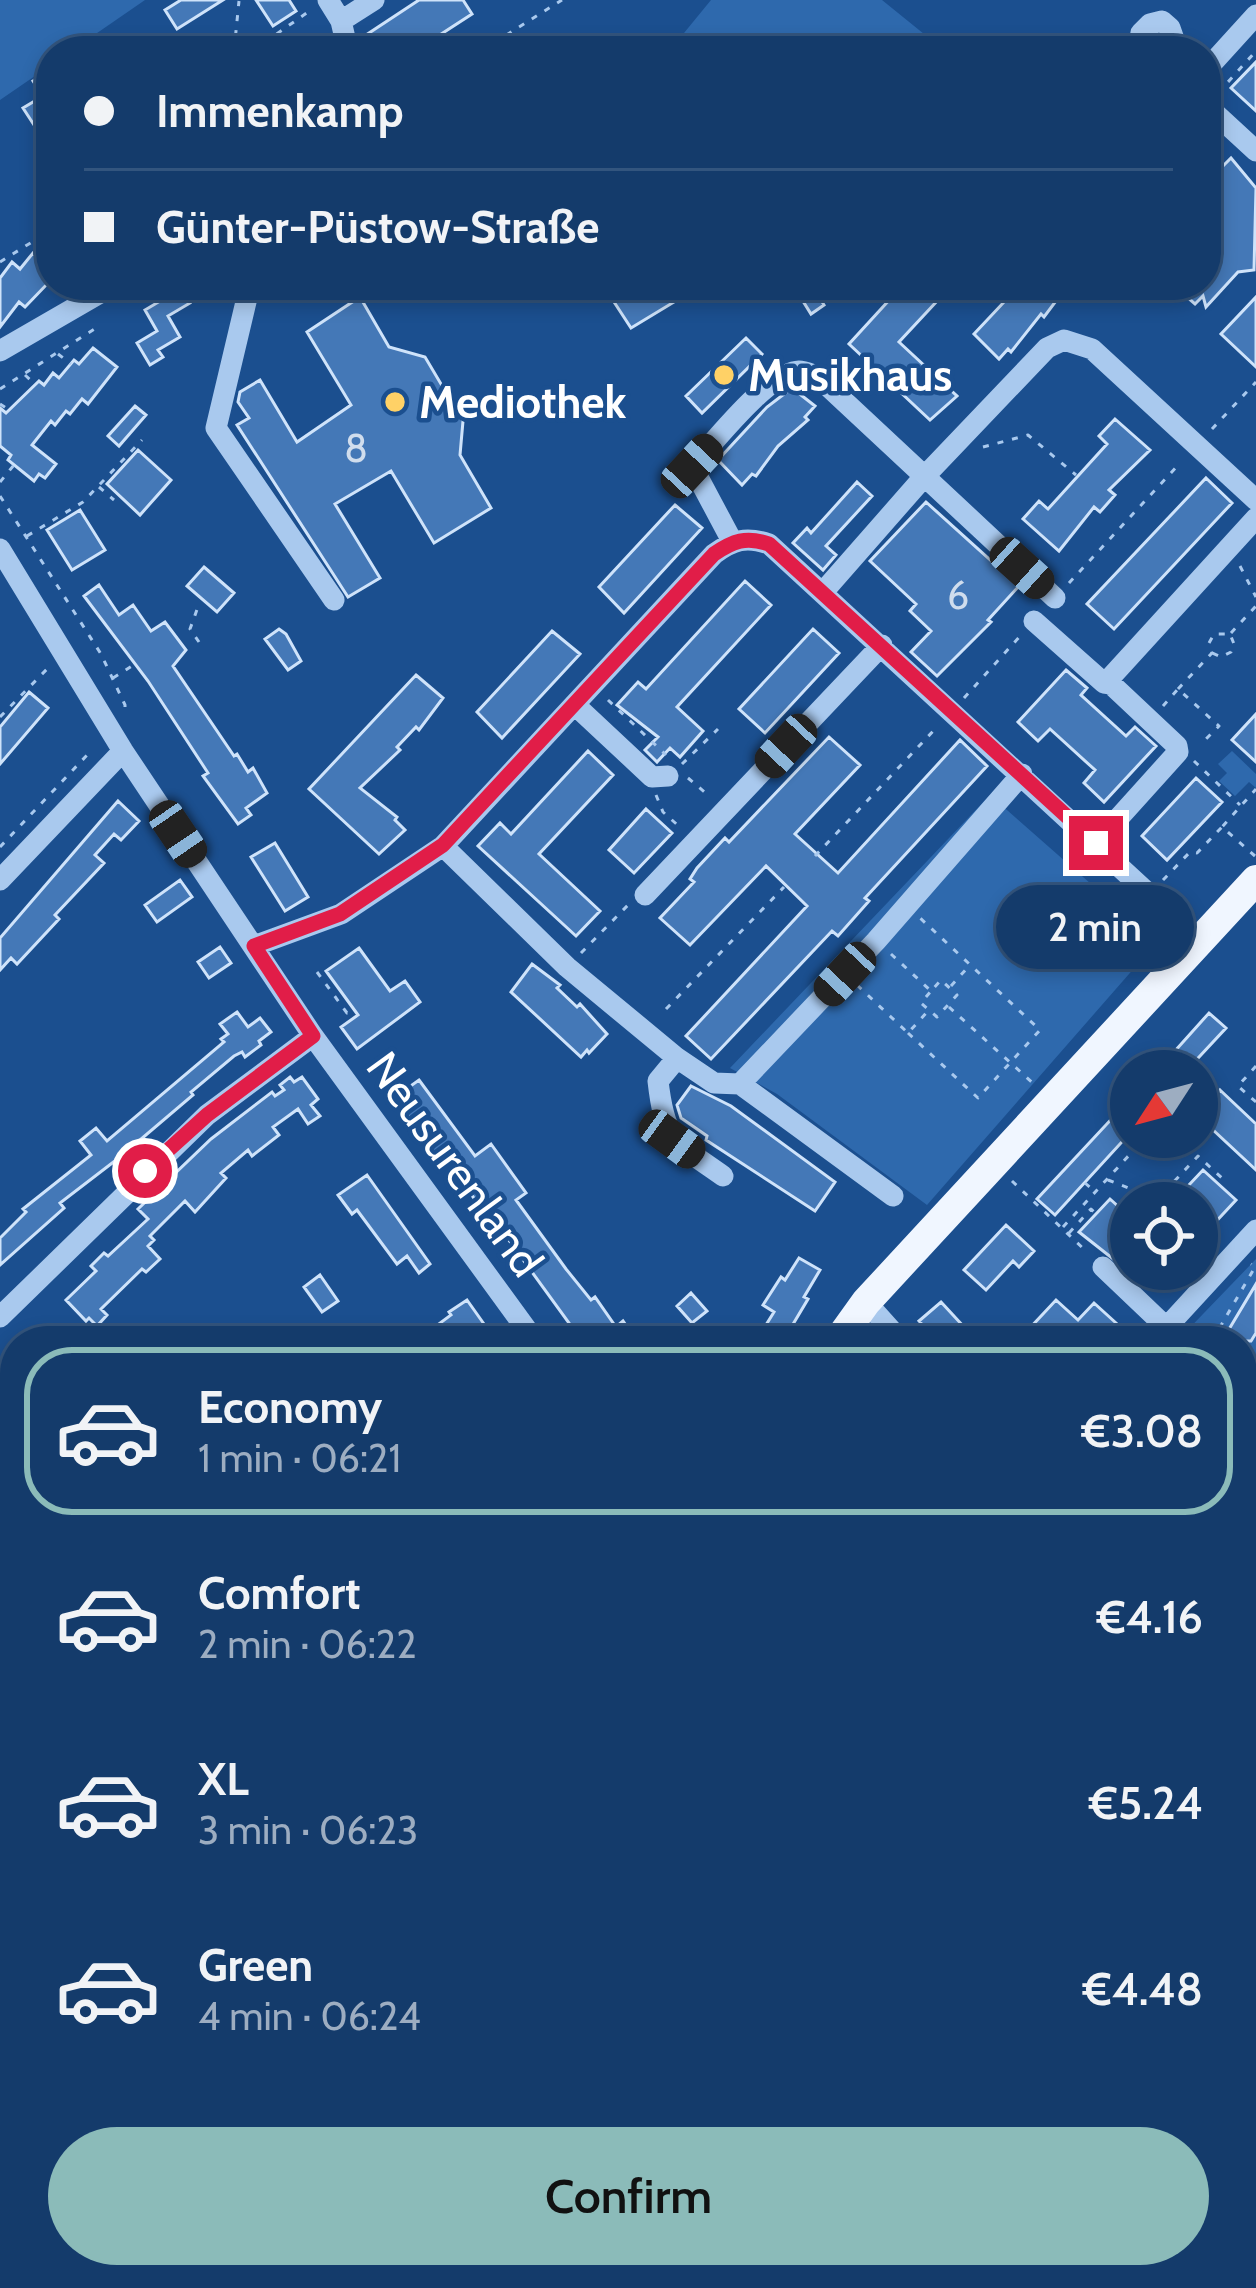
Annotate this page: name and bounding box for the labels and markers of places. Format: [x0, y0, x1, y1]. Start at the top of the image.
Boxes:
place label: Musikhaus [748, 348, 952, 402]
marker: Musikhaus [711, 362, 737, 388]
place label: Mediothek [419, 375, 626, 429]
marker: Mediothek [382, 389, 408, 415]

